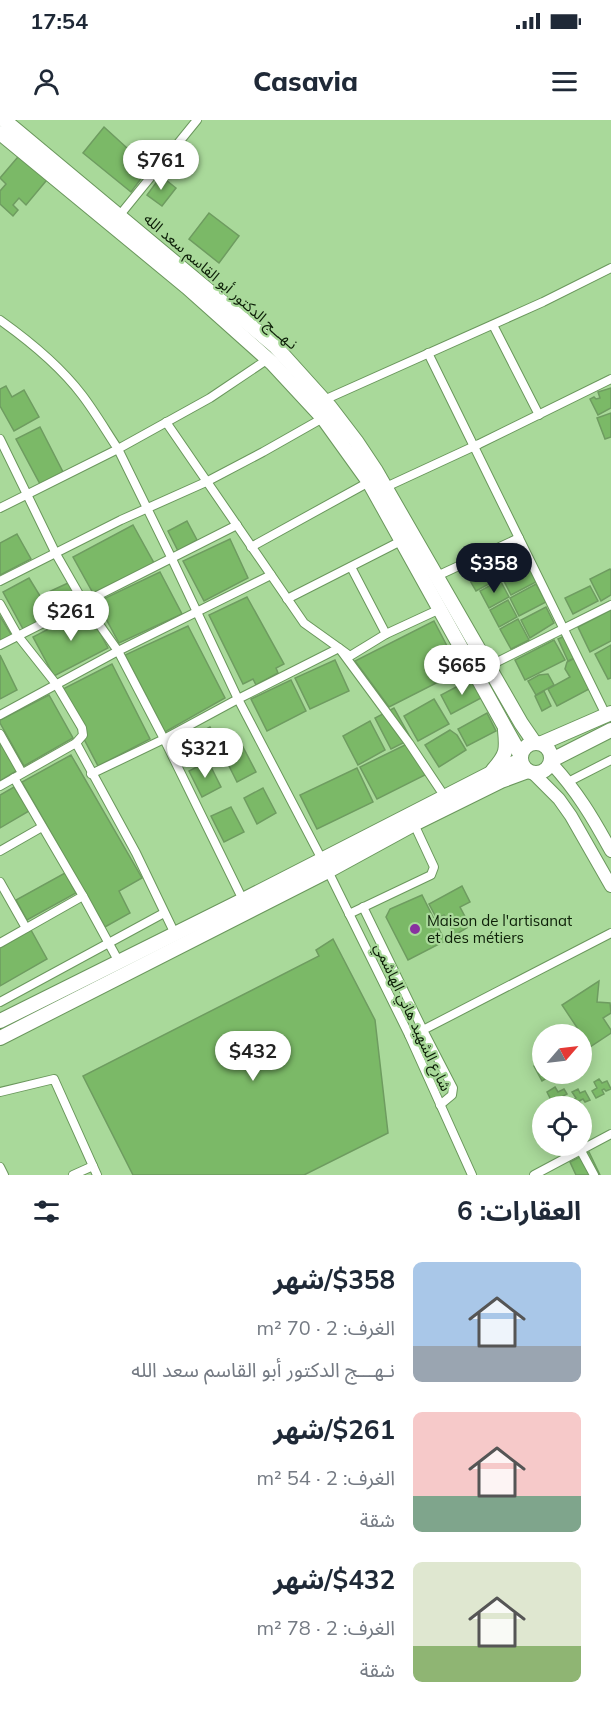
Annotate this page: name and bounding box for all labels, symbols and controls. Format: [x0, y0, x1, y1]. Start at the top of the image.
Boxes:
text: 17:54 [30, 7, 88, 35]
text: Casavia [253, 64, 358, 98]
icon: person [30, 65, 63, 98]
icon: menu [548, 65, 581, 98]
pin: $761 [125, 140, 197, 191]
text: $761 [137, 147, 185, 172]
street label: نـهـــج الدكتور أبو القاسم سعد الله [138, 209, 302, 355]
pin: $358 [458, 543, 530, 594]
text: $358 [470, 550, 518, 575]
pin: $261 [35, 591, 107, 642]
text: $261 [47, 598, 95, 623]
pin: $665 [426, 645, 498, 696]
text: $665 [438, 652, 486, 677]
pin: $321 [169, 728, 241, 779]
text: $321 [181, 735, 229, 760]
place label: Maison de l'artisanat et des métiers [427, 911, 572, 947]
marker: Maison de l'artisanat et des métiers [408, 922, 422, 936]
street label: شارع الشهيد هاني الهاشمي [368, 940, 456, 1096]
north arrow [532, 1024, 592, 1084]
map controls [532, 1024, 592, 1156]
pin: $432 [217, 1031, 289, 1082]
text: $432 [229, 1038, 277, 1063]
button: locate [532, 1096, 592, 1156]
text: العقارات: 6 [457, 1194, 581, 1227]
icon: filters [30, 1195, 63, 1228]
text: $358/شهر [273, 1263, 395, 1296]
icon: home [461, 1286, 533, 1358]
text: الغرف: 2 · 70 m² [256, 1315, 395, 1340]
text: نـهـــج الدكتور أبو القاسم سعد الله [131, 1357, 395, 1382]
text: $261/شهر [273, 1413, 395, 1446]
icon: home [461, 1436, 533, 1508]
text: الغرف: 2 · 54 m² [256, 1465, 395, 1490]
text: شقة [360, 1507, 395, 1532]
text: $432/شهر [273, 1563, 395, 1596]
icon: home [461, 1586, 533, 1658]
text: الغرف: 2 · 78 m² [256, 1615, 395, 1640]
text: شقة [360, 1657, 395, 1682]

